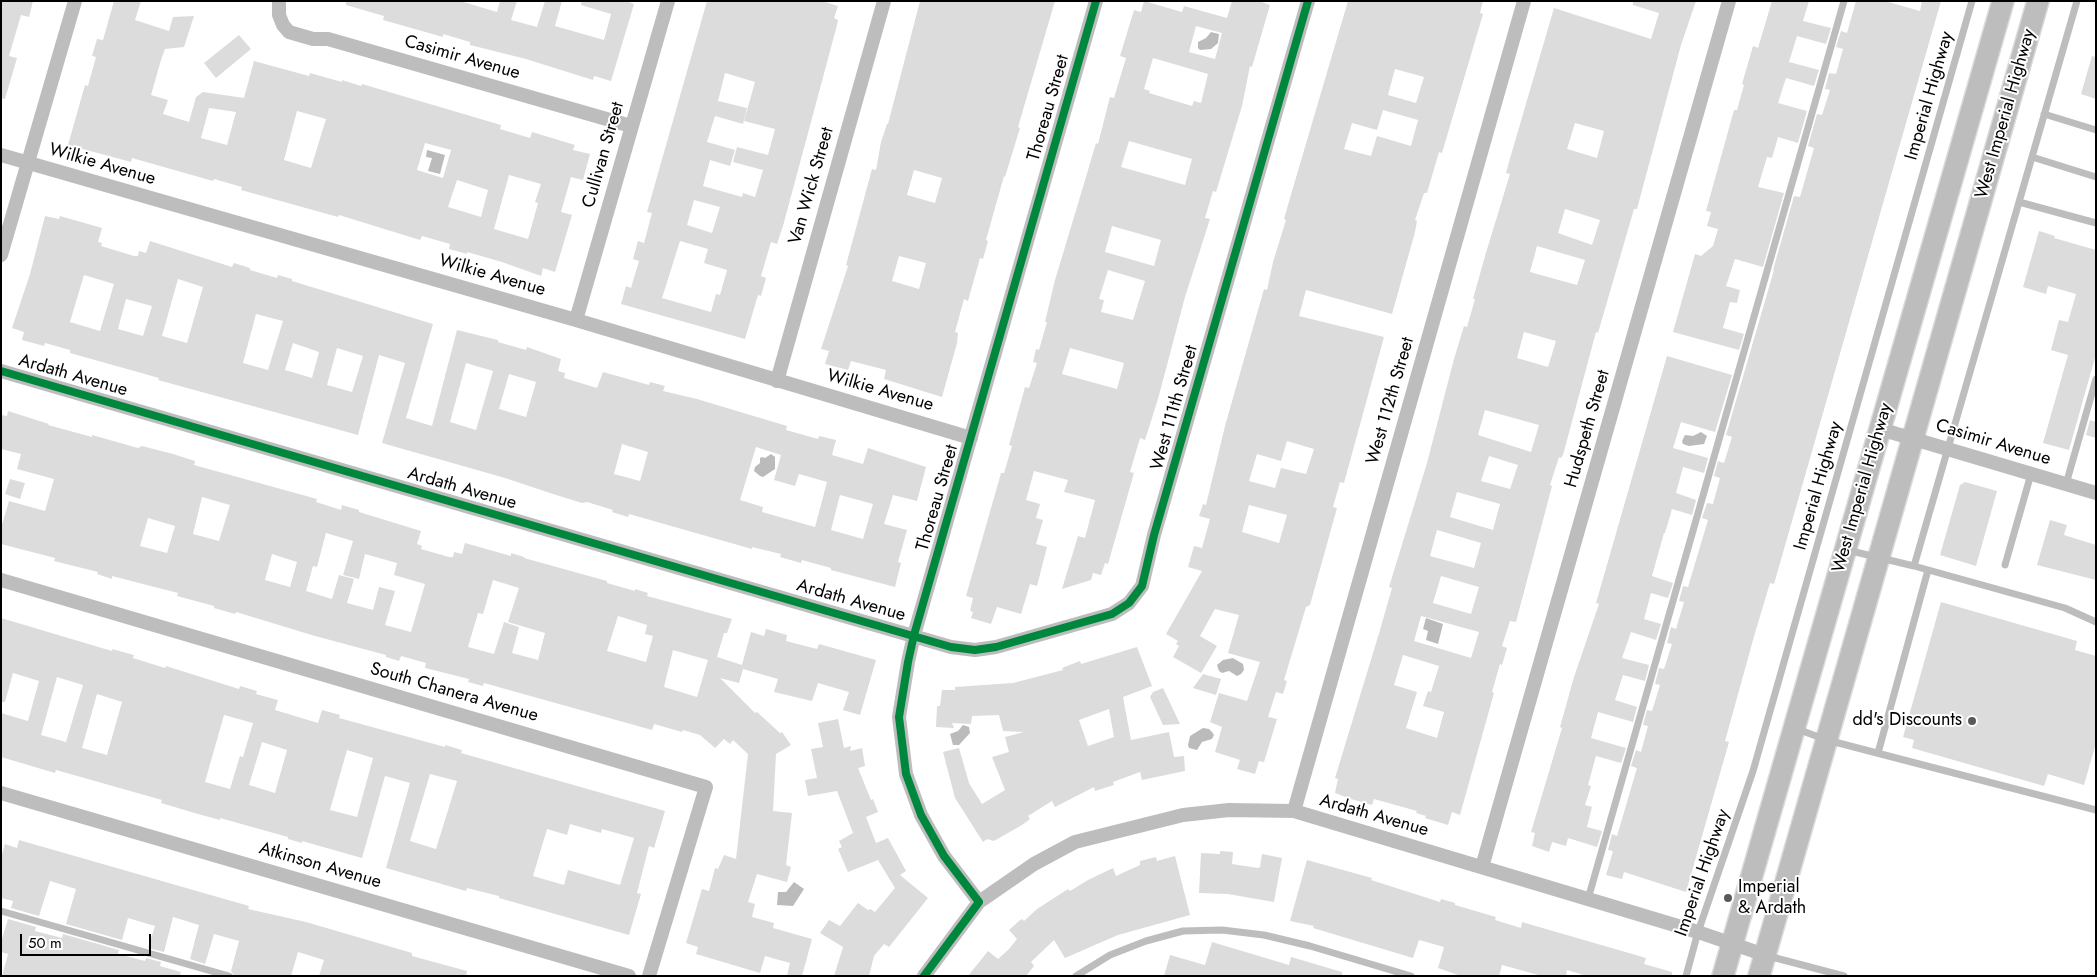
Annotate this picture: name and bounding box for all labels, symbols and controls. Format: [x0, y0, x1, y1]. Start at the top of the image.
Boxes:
street label: West Imperial Highway [1971, 27, 2041, 201]
street label: Imperial Highway [1901, 29, 1959, 163]
street label: Casimir Avenue [402, 31, 522, 85]
street label: Thoreau Street [1024, 53, 1074, 163]
street label: Cullivan Street [579, 100, 629, 210]
street label: Van Wick Street [785, 125, 839, 247]
street label: Wilkie Avenue [46, 139, 158, 191]
street label: Wilkie Avenue [436, 250, 548, 302]
street label: West 112th Street [1363, 335, 1419, 467]
street label: West 111th Street [1147, 343, 1203, 473]
street label: Ardath Avenue [16, 350, 130, 402]
street label: Wilkie Avenue [824, 365, 936, 417]
street label: Hudspeth Street [1561, 368, 1615, 490]
street label: West Imperial Highway [1828, 401, 1898, 575]
street label: Casimir Avenue [1933, 415, 2053, 471]
street label: Imperial Highway [1790, 419, 1848, 553]
street label: Thoreau Street [913, 443, 963, 553]
street label: Ardath Avenue [405, 463, 519, 515]
street label: Ardath Avenue [794, 575, 908, 627]
street label: South Chanera Avenue [368, 659, 540, 727]
place label: dd's Discounts [1852, 710, 1962, 732]
marker: dd's Discounts [1966, 715, 1978, 727]
street label: Ardath Avenue [1317, 790, 1431, 842]
street label: Imperial Highway [1671, 807, 1735, 939]
street label: Atkinson Avenue [256, 838, 384, 894]
place label: Imperial & Ardath [1738, 877, 1806, 920]
marker: Imperial & Ardath [1722, 892, 1734, 904]
scale bar [22, 924, 154, 956]
text: 50 m [28, 932, 62, 954]

